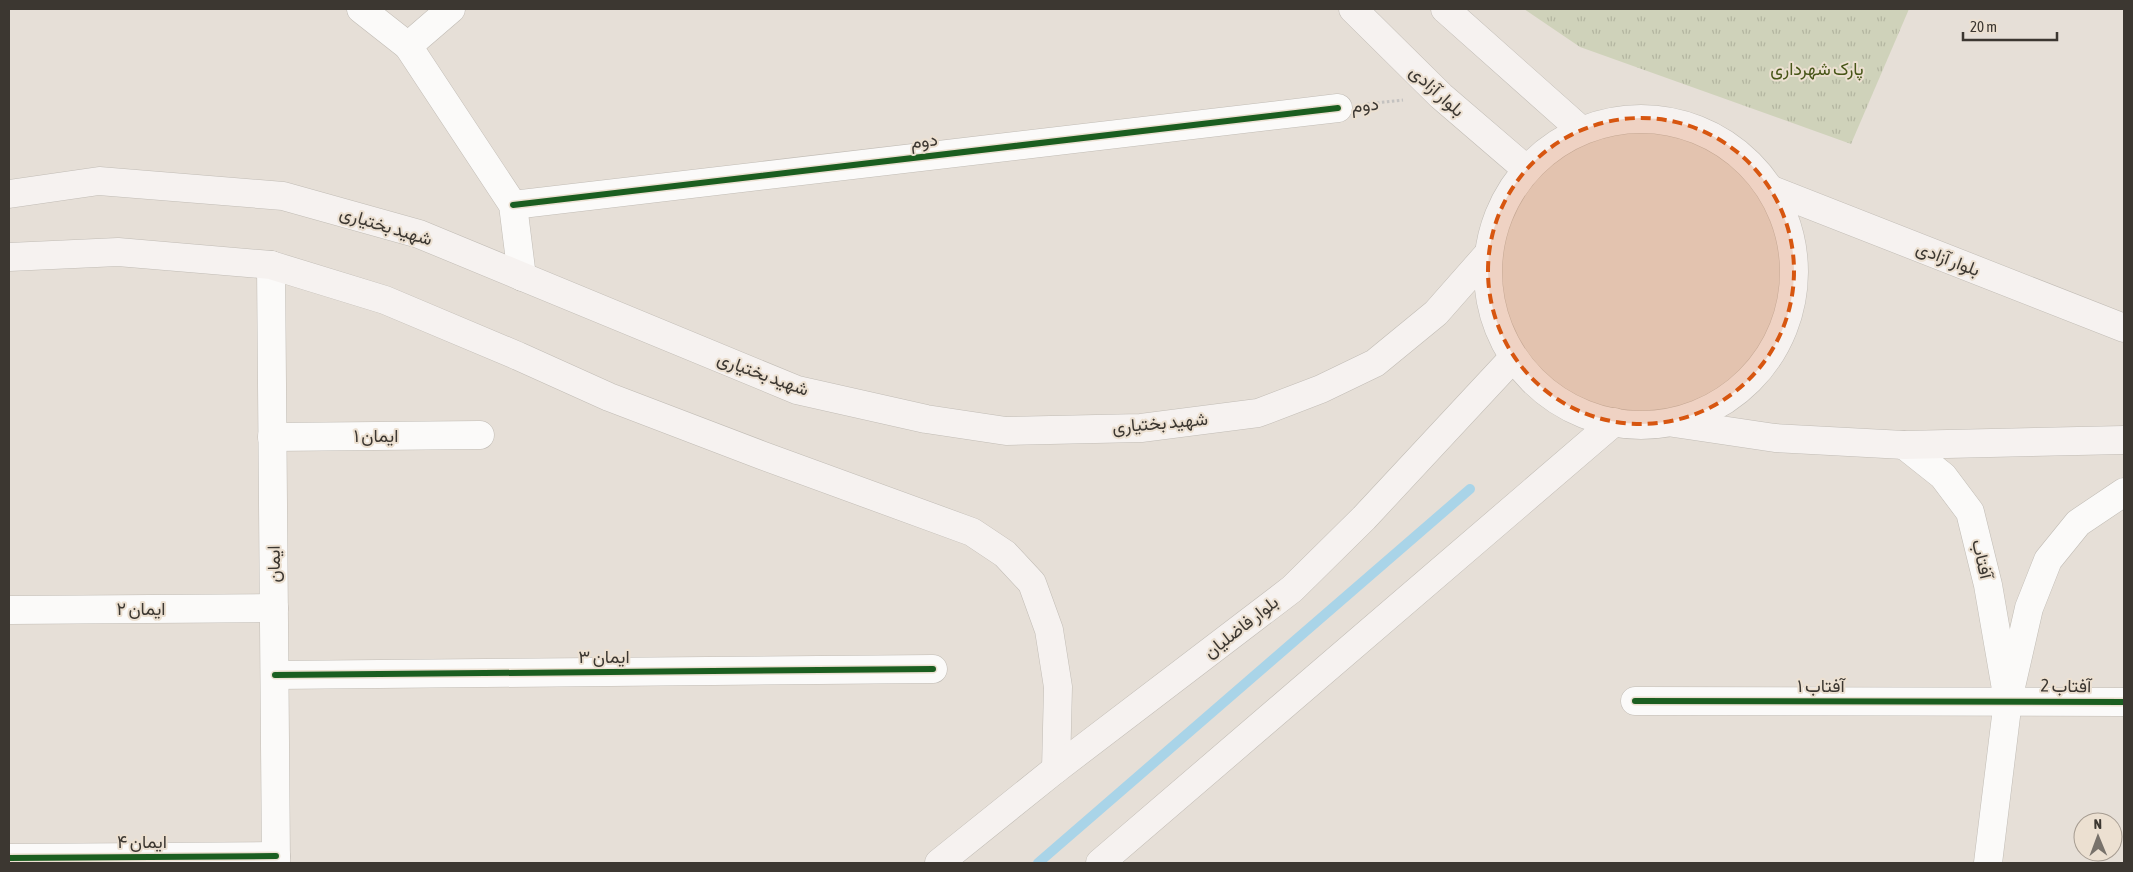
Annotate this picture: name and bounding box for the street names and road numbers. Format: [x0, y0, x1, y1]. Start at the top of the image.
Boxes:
street label: بلوار آزادی [1405, 61, 1469, 121]
street label: دوم [1350, 93, 1380, 118]
street label: دوم [909, 128, 939, 155]
street label: شهید بختیاری [337, 201, 435, 251]
street label: بلوار آزادی [1913, 237, 1983, 281]
street label: شهید بختیاری [714, 347, 812, 401]
street label: شهید بختیاری [1111, 408, 1209, 438]
street label: ایمان ۱ [354, 425, 398, 446]
street label: آفتاب [1968, 537, 1998, 582]
street label: ایمان [263, 545, 284, 583]
street label: بلوار فاضلیان [1199, 591, 1283, 663]
street label: ایمان ۲ [117, 598, 165, 619]
street label: ایمان ۳ [578, 646, 630, 667]
street label: آفتاب ۱ [1797, 675, 1847, 696]
street label: آفتاب 2 [2040, 675, 2093, 696]
street label: ایمان ۴ [117, 831, 167, 852]

